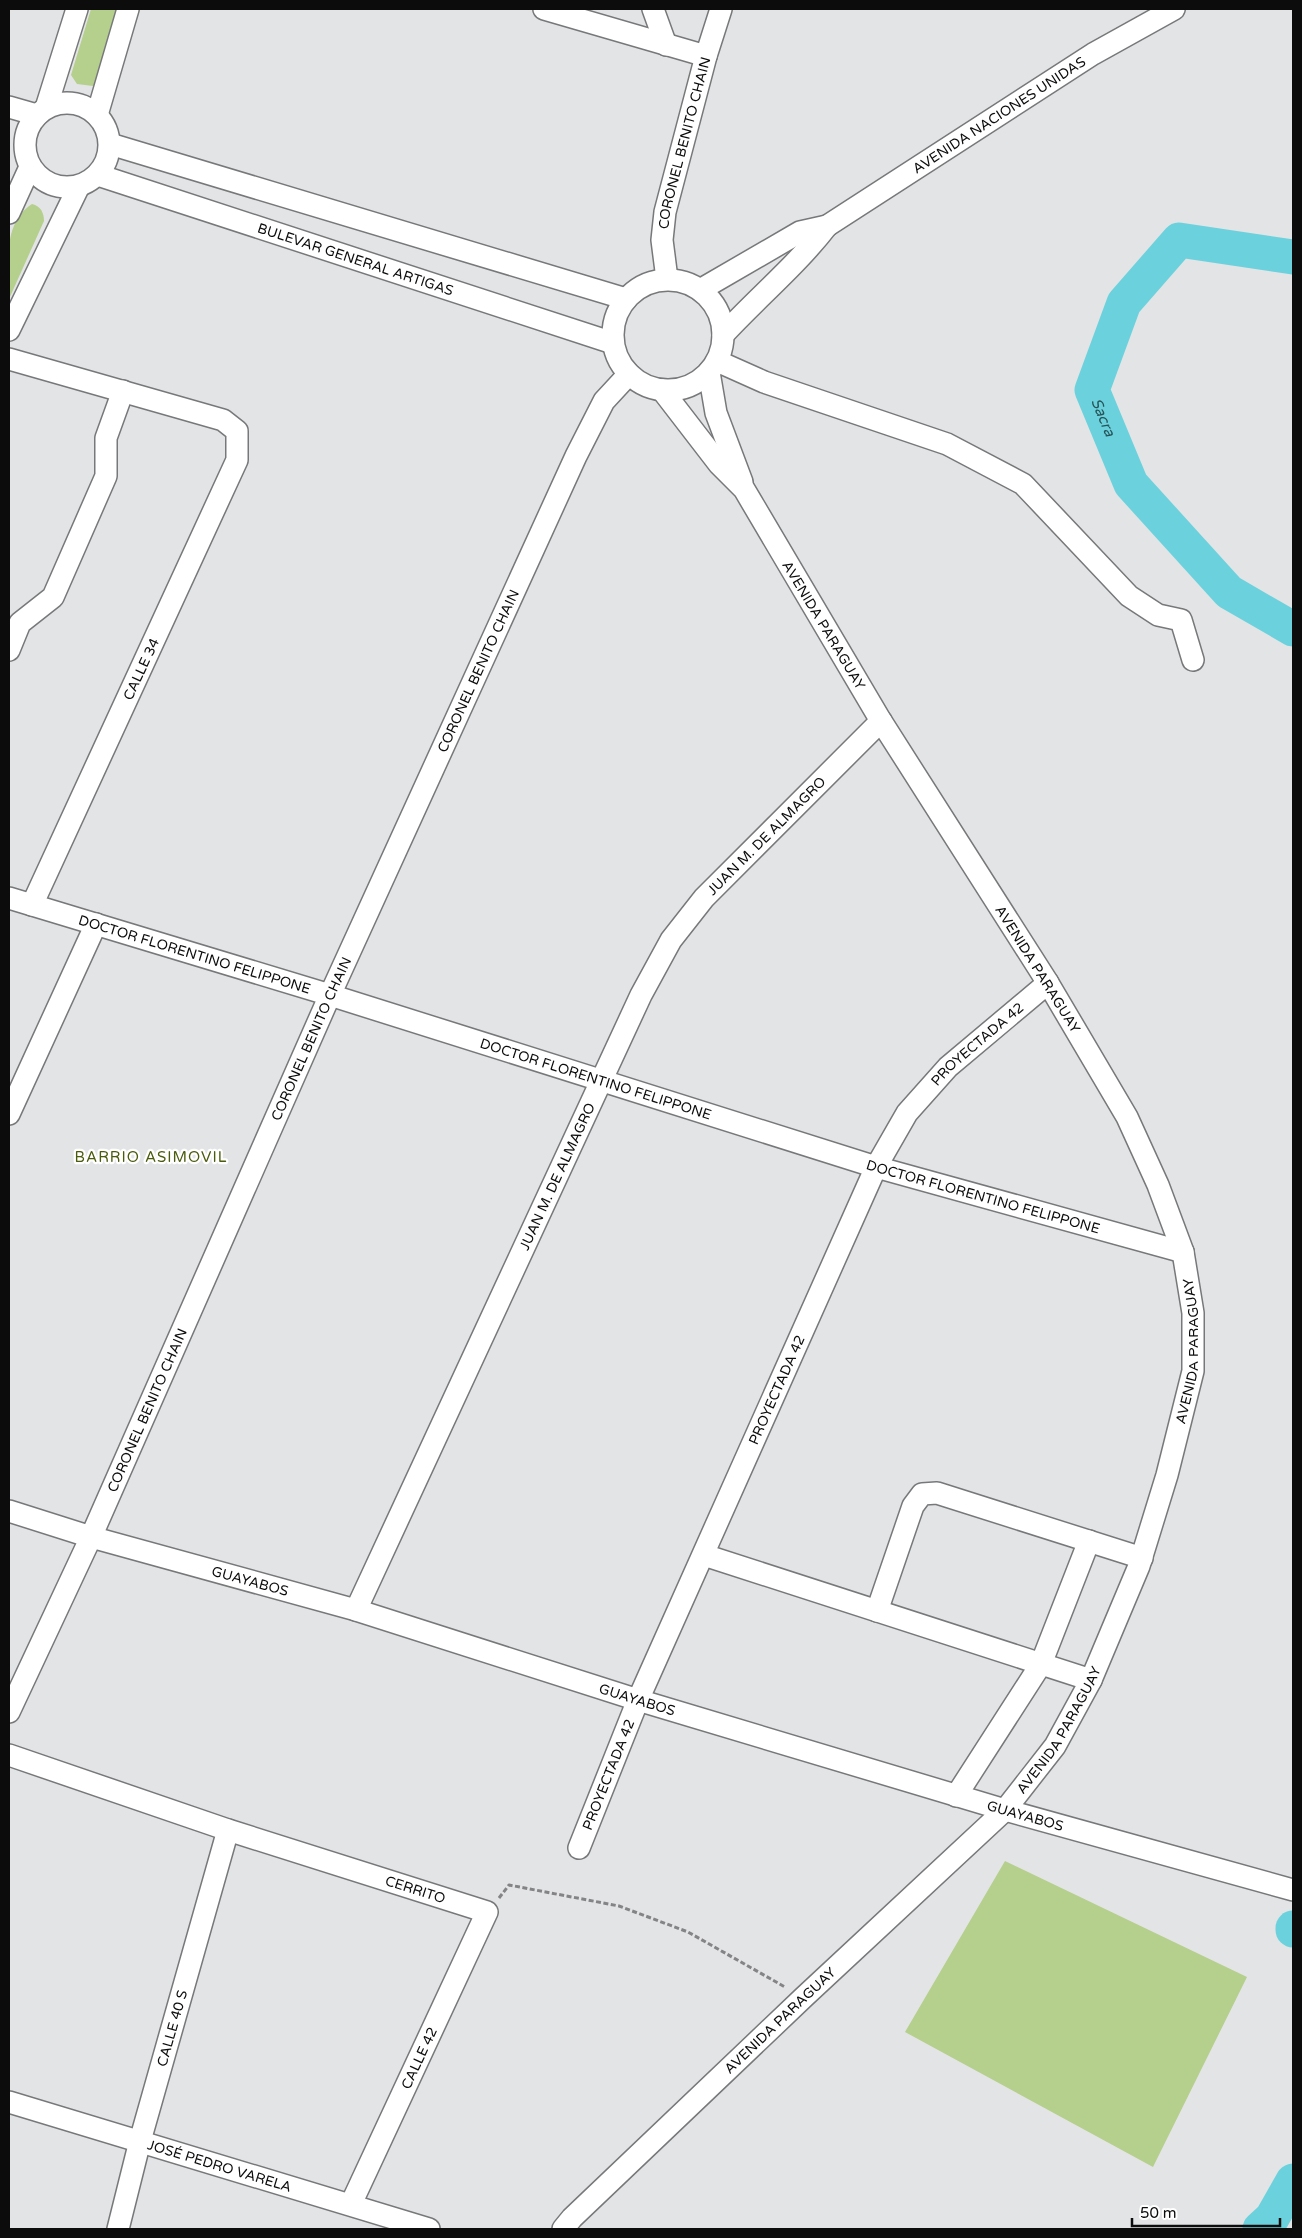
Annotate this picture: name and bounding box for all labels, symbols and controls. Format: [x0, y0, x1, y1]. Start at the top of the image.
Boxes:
street label: AVENIDA NACIONES UNIDAS [910, 53, 1089, 177]
street label: CORONEL BENITO CHAIN [655, 55, 714, 230]
street label: BULEVAR GENERAL ARTIGAS [255, 220, 456, 300]
water label: Sacra [1087, 395, 1119, 440]
street label: AVENIDA PARAGUAY [778, 558, 869, 693]
street label: CORONEL BENITO CHAIN [434, 587, 523, 755]
street label: CALLE 34 [120, 635, 163, 703]
street label: JUAN M. DE ALMAGRO [704, 773, 829, 899]
street label: AVENIDA PARAGUAY [991, 902, 1084, 1036]
street label: DOCTOR FLORENTINO FELIPPONE [76, 912, 313, 998]
street label: CORONEL BENITO CHAIN [268, 954, 355, 1123]
street label: PROYECTADA 42 [927, 999, 1027, 1089]
street label: DOCTOR FLORENTINO FELIPPONE [478, 1035, 714, 1124]
street label: JUAN M. DE ALMAGRO [516, 1100, 599, 1253]
district label: BARRIO ASIMOVIL [75, 1148, 227, 1166]
street label: DOCTOR FLORENTINO FELIPPONE [864, 1156, 1102, 1238]
street label: AVENIDA PARAGUAY [1172, 1277, 1203, 1426]
street label: CORONEL BENITO CHAIN [104, 1326, 191, 1495]
street label: PROYECTADA 42 [745, 1333, 809, 1447]
street label: GUAYABOS [210, 1563, 291, 1600]
street label: AVENIDA PARAGUAY [1013, 1664, 1105, 1797]
street label: GUAYABOS [597, 1680, 678, 1720]
street label: PROYECTADA 42 [579, 1717, 638, 1833]
street label: GUAYABOS [985, 1797, 1066, 1835]
street label: CERRITO [383, 1872, 447, 1907]
street label: AVENIDA PARAGUAY [721, 1964, 839, 2077]
street label: CALLE 40 S [154, 1988, 191, 2068]
street label: CALLE 42 [398, 2024, 441, 2092]
street label: JOSÉ PEDRO VARELA [145, 2136, 294, 2196]
scale bar [1132, 2196, 1280, 2228]
text: 50 m [1140, 2204, 1177, 2222]

